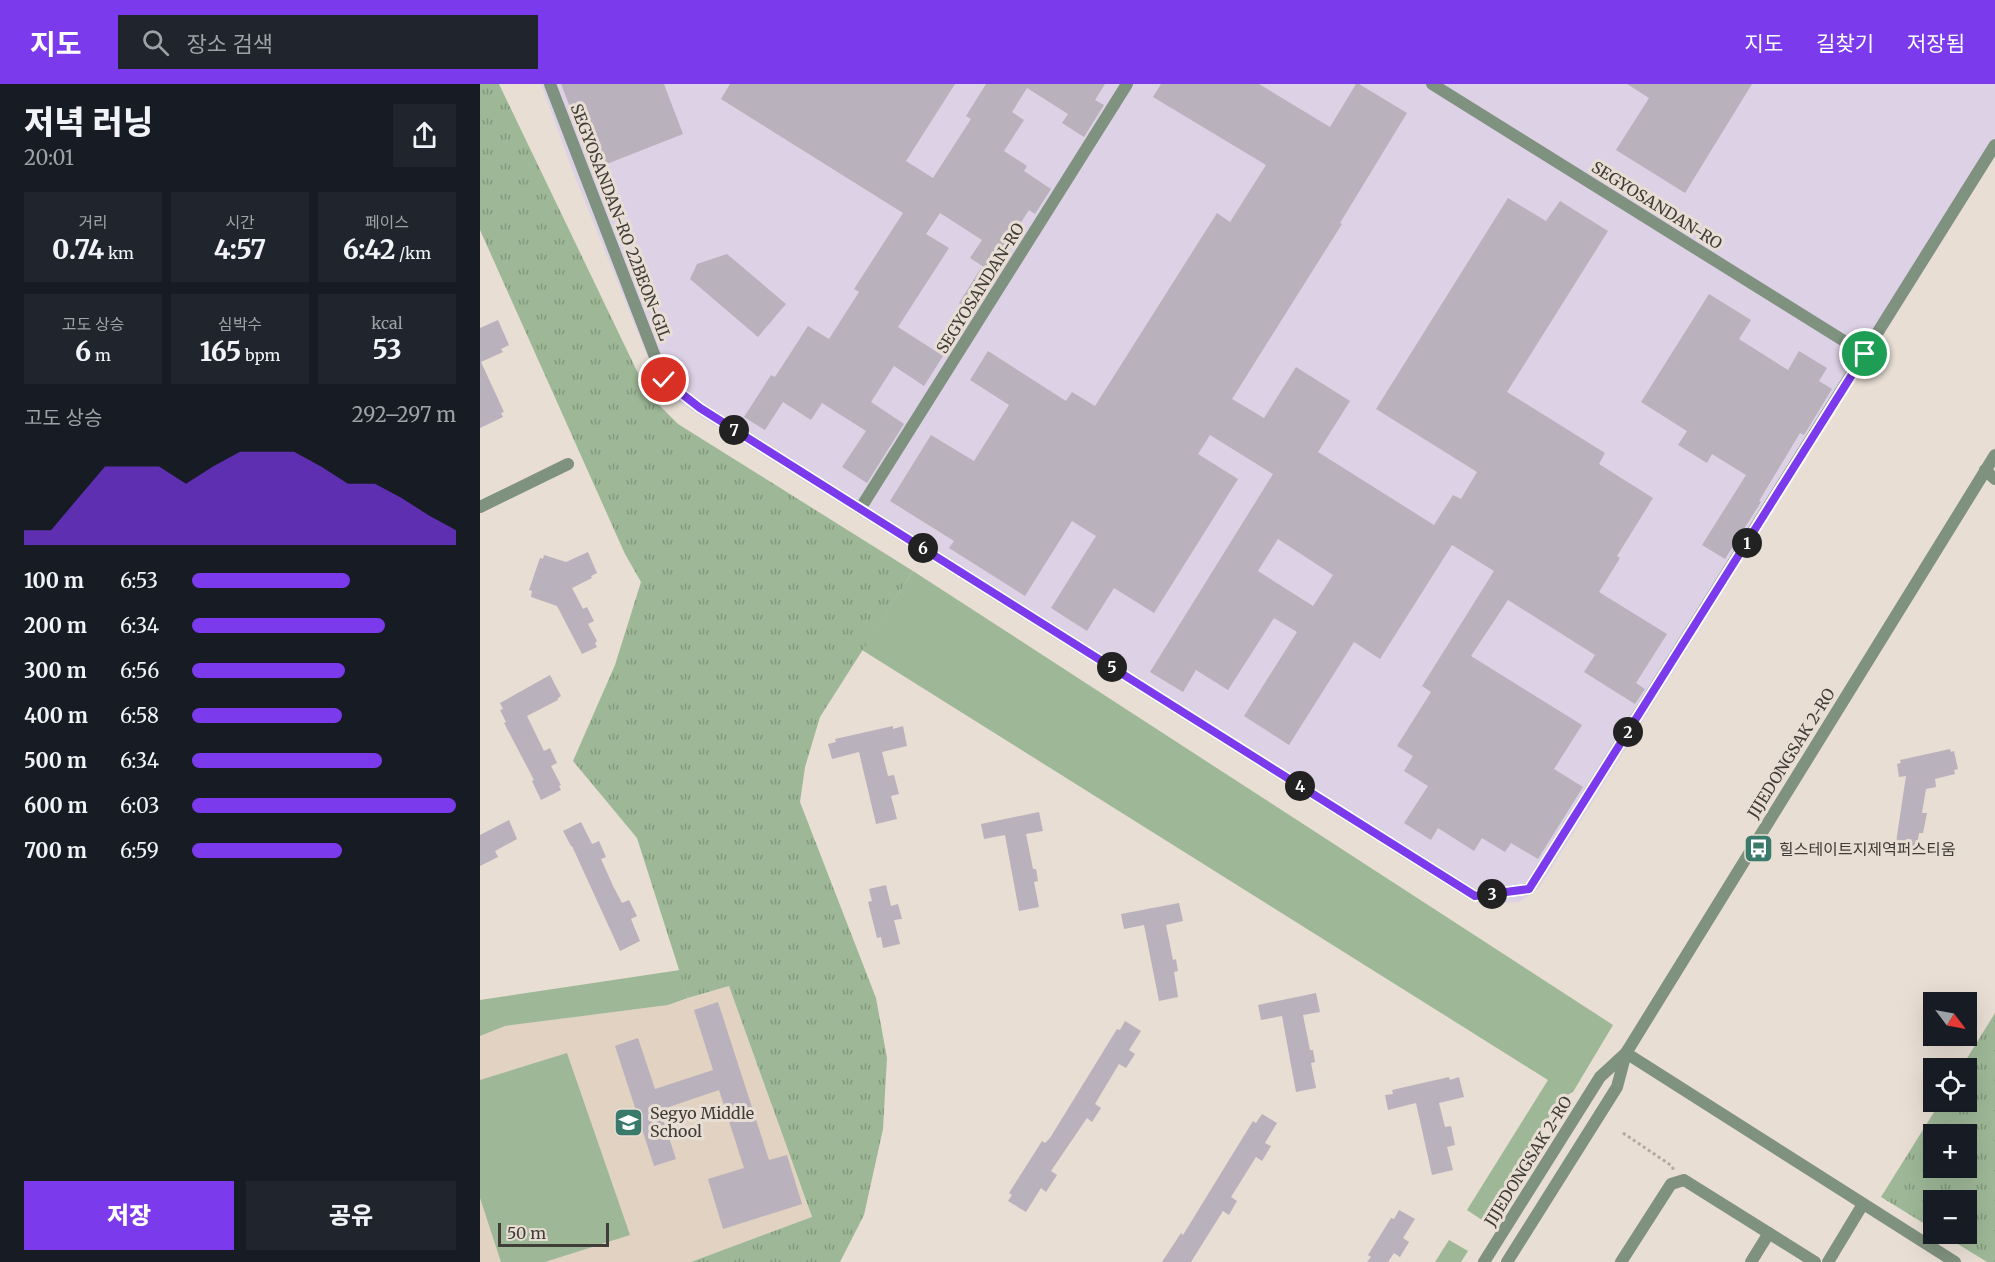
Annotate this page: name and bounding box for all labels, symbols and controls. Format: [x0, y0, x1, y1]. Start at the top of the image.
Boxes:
search box [118, 15, 538, 69]
text: 지도 [30, 26, 82, 62]
icon: search [139, 26, 172, 59]
text: 장소 검색 [187, 30, 273, 58]
text: 지도 [1744, 30, 1783, 57]
text: 길찾기 [1816, 30, 1874, 57]
text: 저장됨 [1907, 30, 1965, 57]
street label: SEGYOSANDAN-RO 22BEON-GIL [566, 101, 676, 343]
text: 저녁 러닝 [24, 102, 153, 143]
button: share [393, 104, 456, 167]
text: 20:01 [24, 145, 74, 170]
street label: SEGYOSANDAN-RO [1588, 157, 1726, 254]
text: 거리 [78, 212, 108, 232]
text: 시간 [225, 212, 255, 232]
text: 페이스 [365, 212, 409, 232]
street label: SEGYOSANDAN-RO [932, 219, 1029, 357]
text: 0.74 [52, 233, 104, 266]
text: 4:57 [214, 233, 266, 266]
text: 6:42 [343, 233, 395, 266]
text: km [104, 243, 134, 263]
text: /km [395, 243, 431, 263]
text: kcal [371, 313, 403, 333]
text: 고도 상승 [62, 314, 124, 334]
text: 심박수 [218, 314, 262, 334]
pin [1839, 328, 1890, 379]
text: 53 [372, 333, 402, 366]
text: 6 [75, 335, 91, 368]
text: 165 [200, 335, 241, 368]
icon: arrive [1848, 337, 1881, 370]
text: m [91, 345, 111, 365]
text: bpm [241, 345, 280, 365]
pin [638, 354, 689, 405]
icon: check [647, 363, 680, 396]
text: 292–297 m [352, 402, 456, 427]
text: 고도 상승 [24, 405, 102, 430]
pin: 7 [719, 415, 749, 445]
text: 7 [729, 420, 739, 440]
pin: 1 [1732, 528, 1762, 558]
pin: 6 [908, 533, 938, 563]
text: 1 [1743, 533, 1751, 553]
text: 6 [918, 538, 928, 558]
text: 100 m [24, 568, 84, 593]
text: 6:53 [120, 568, 158, 593]
text: 200 m [24, 613, 87, 638]
text: 6:34 [120, 613, 159, 638]
pin: 5 [1097, 652, 1127, 682]
text: 5 [1107, 657, 1117, 677]
text: 300 m [24, 658, 87, 683]
text: 6:56 [120, 658, 159, 683]
street label: JIJEDONGSAK 2-RO [1742, 684, 1839, 823]
text: 400 m [24, 703, 88, 728]
text: 6:58 [120, 703, 159, 728]
pin: 2 [1613, 717, 1643, 747]
text: 2 [1623, 722, 1633, 742]
text: 500 m [24, 748, 87, 773]
text: 6:34 [120, 748, 159, 773]
pin: 4 [1285, 771, 1315, 801]
text: 4 [1295, 776, 1305, 796]
text: 600 m [24, 793, 88, 818]
text: 6:03 [120, 793, 160, 818]
bus stop icon: 힐스테이트지제역퍼스티움 [1742, 833, 1774, 865]
text: 700 m [24, 838, 87, 863]
text: 6:59 [120, 838, 159, 863]
place label: 힐스테이트지제역퍼스티움 [1779, 839, 1956, 859]
pin: 3 [1477, 879, 1507, 909]
text: 3 [1487, 884, 1497, 904]
north arrow [1923, 992, 1977, 1046]
map controls [1923, 992, 1977, 1244]
button: locate [1923, 1058, 1977, 1112]
street label: JIJEDONGSAK 2-RO [1479, 1092, 1576, 1231]
place label: Segyo Middle School [650, 1103, 754, 1141]
school or university icon: Segyo Middle School [613, 1106, 645, 1138]
button: + [1923, 1124, 1977, 1178]
button: 저장 [24, 1181, 234, 1250]
button: 공유 [246, 1181, 456, 1250]
button: − [1923, 1190, 1977, 1244]
scale bar [498, 1220, 609, 1248]
text: 50 m [507, 1223, 546, 1243]

